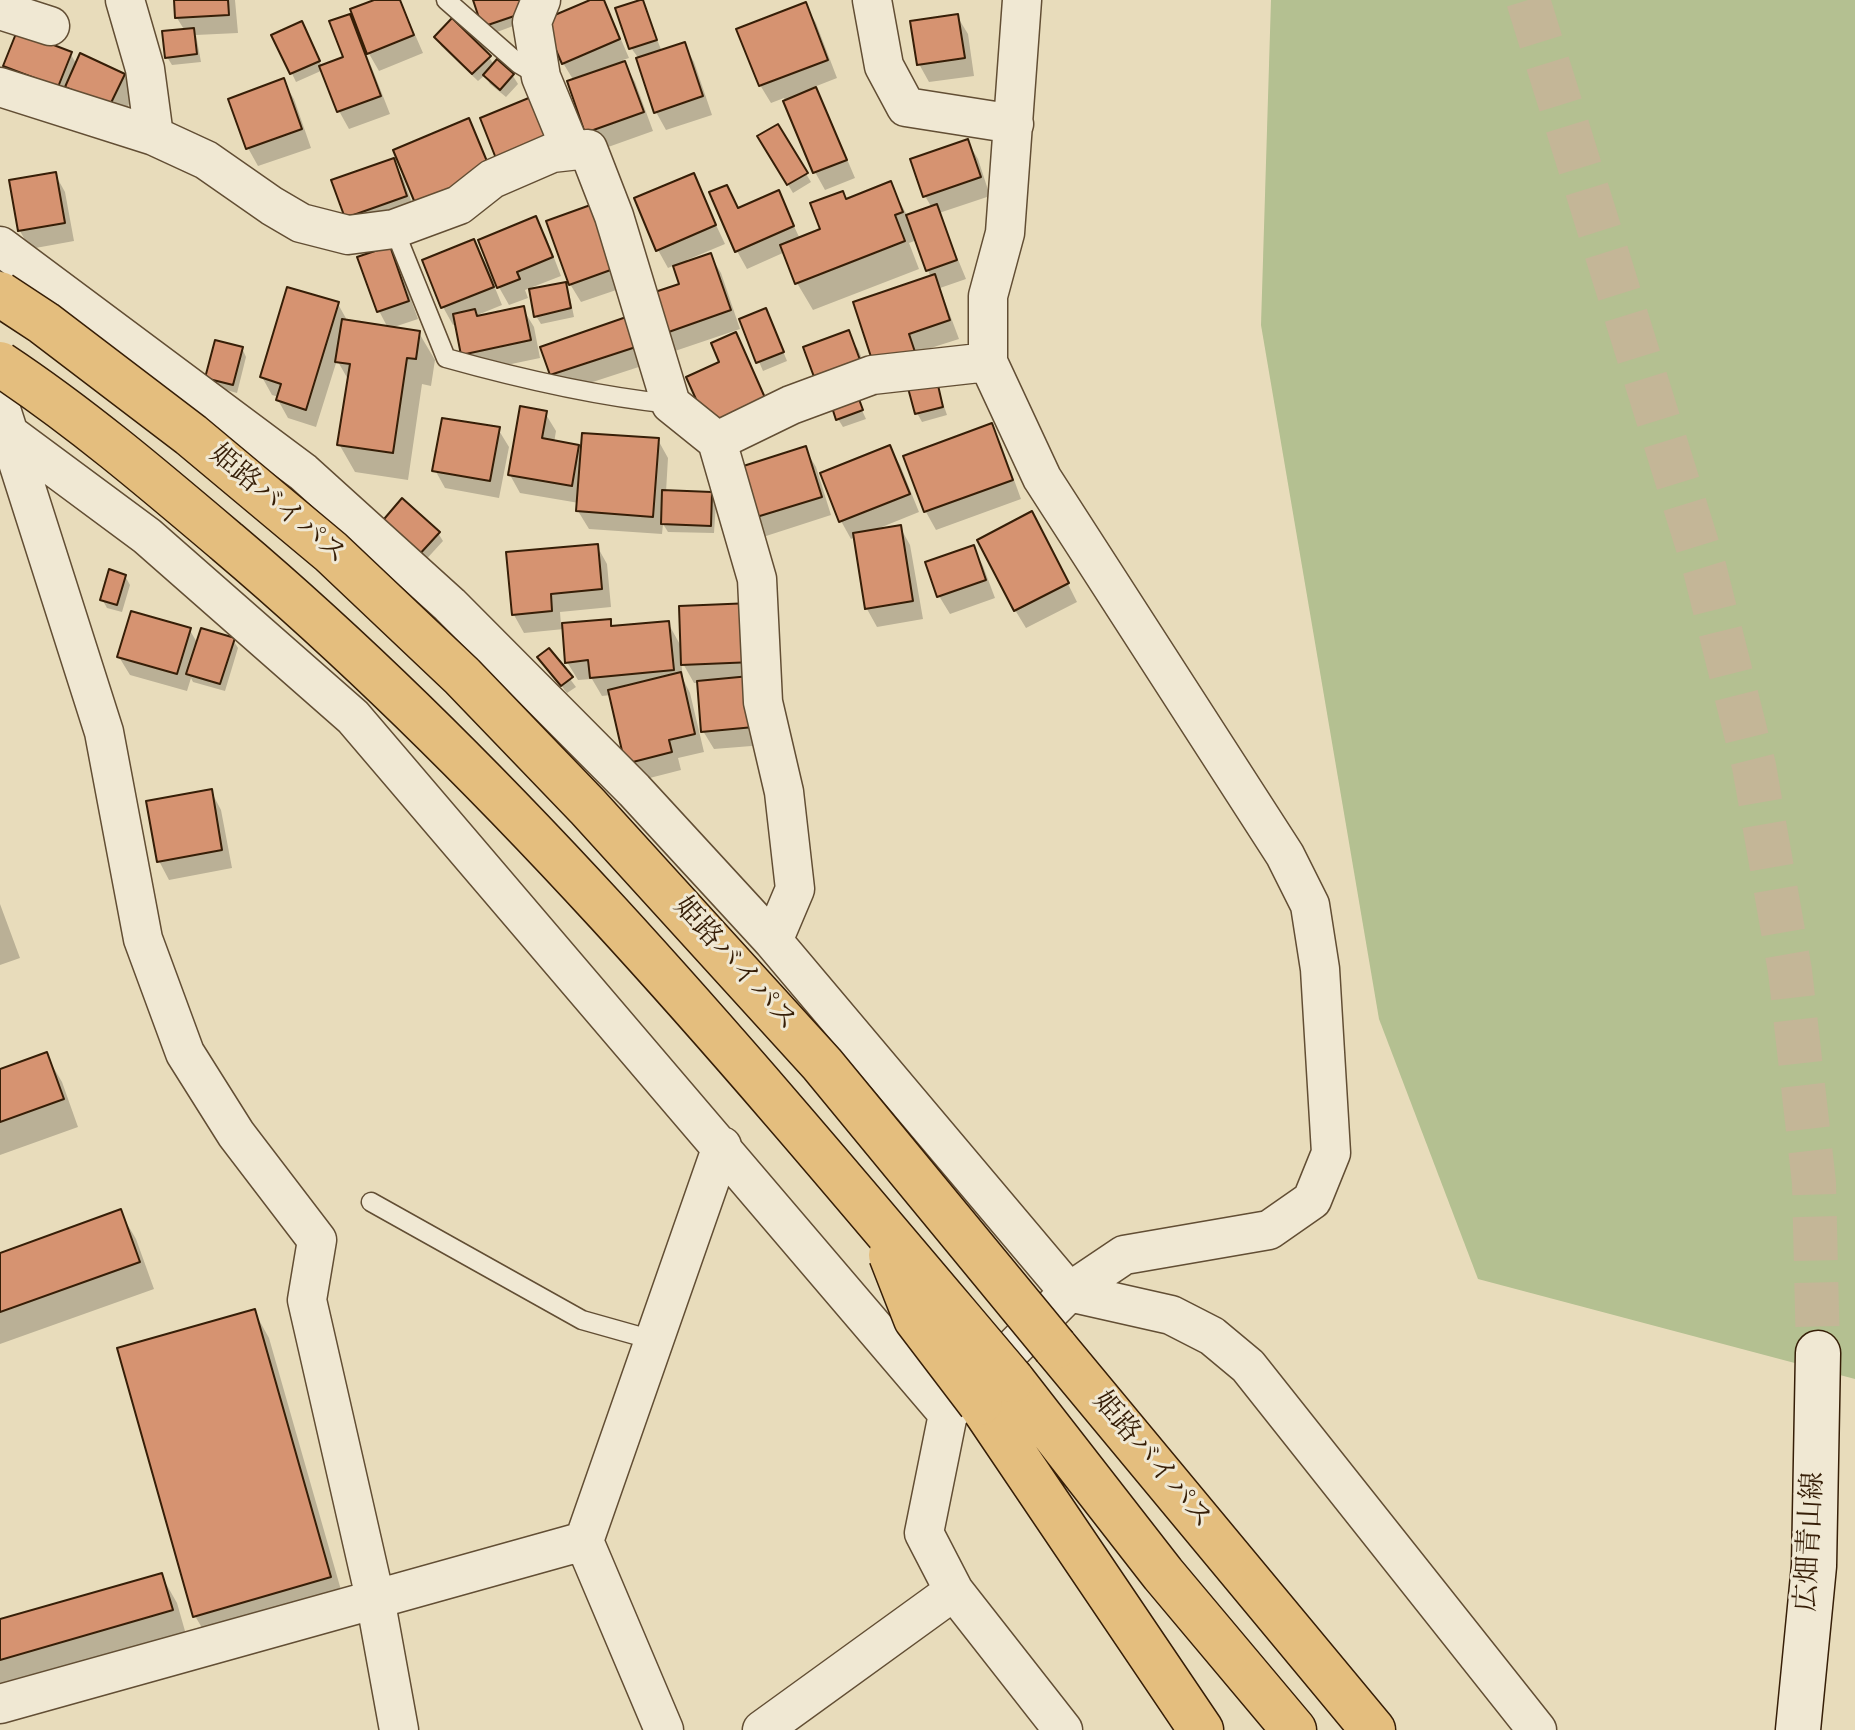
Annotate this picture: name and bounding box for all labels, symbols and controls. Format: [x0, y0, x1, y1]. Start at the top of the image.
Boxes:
street label: 姫路バイパス [201, 440, 351, 574]
street label: 姫路バイパス [664, 892, 802, 1040]
street label: 姫路バイパス [1083, 1387, 1217, 1537]
street label: 広畑青山線 [1793, 1471, 1833, 1613]

